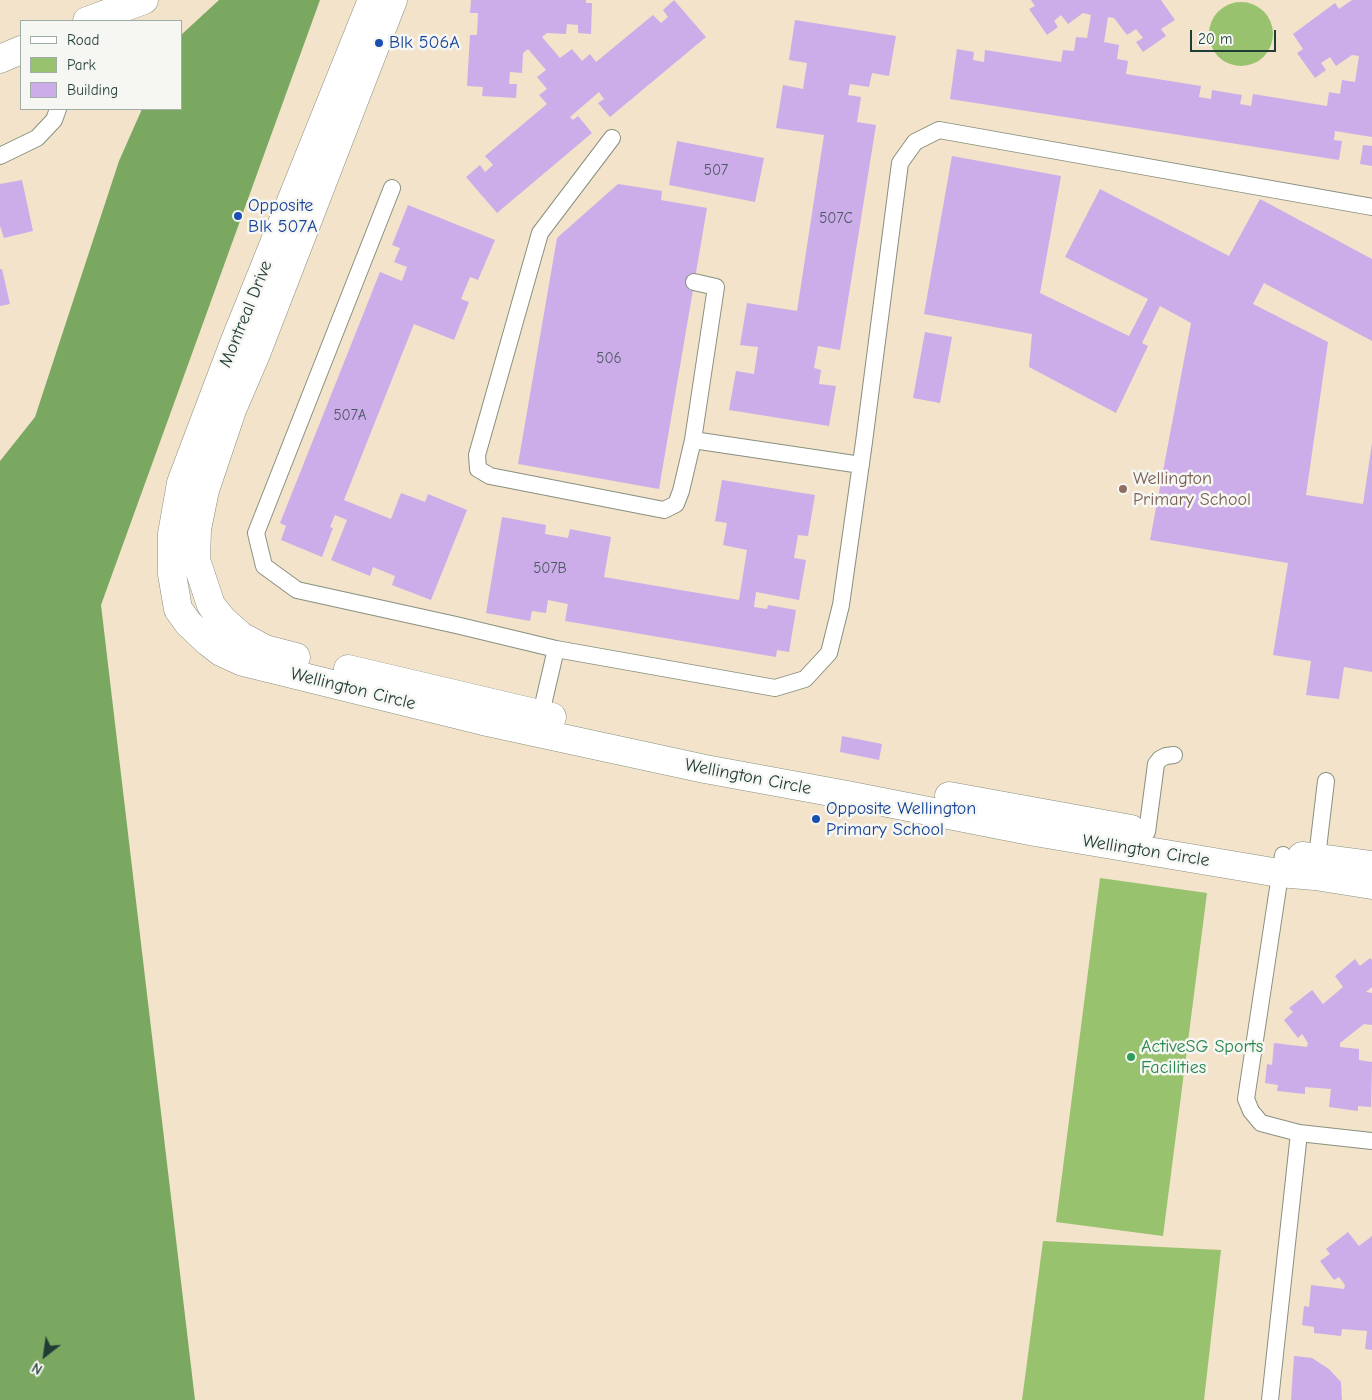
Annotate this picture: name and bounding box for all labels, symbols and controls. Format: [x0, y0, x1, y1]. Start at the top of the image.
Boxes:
legend [20, 20, 182, 110]
scale bar [1192, 20, 1278, 52]
text: 20 m [1198, 30, 1232, 48]
text: Road [67, 31, 99, 49]
place label: Blk 506A [389, 32, 460, 54]
marker: Blk 506A [373, 37, 385, 49]
text: Park [67, 56, 96, 74]
text: Building [67, 81, 118, 99]
house number: 507 [704, 162, 728, 180]
place label: Opposite Blk 507A [248, 195, 318, 238]
marker: Opposite Blk 507A [232, 210, 244, 222]
house number: 507C [819, 210, 853, 228]
street label: Montreal Drive [215, 257, 277, 371]
house number: 506 [596, 350, 622, 368]
house number: 507A [333, 407, 367, 425]
place label: Wellington Primary School [1133, 468, 1251, 510]
marker: Wellington Primary School [1117, 483, 1129, 495]
house number: 507B [533, 560, 567, 578]
street label: Wellington Circle [288, 663, 418, 715]
street label: Wellington Circle [683, 754, 813, 800]
place label: Opposite Wellington Primary School [826, 798, 976, 841]
marker: Opposite Wellington Primary School [810, 813, 822, 825]
street label: Wellington Circle [1081, 830, 1211, 872]
place label: ActiveSG Sports Facilities [1141, 1036, 1263, 1078]
marker: ActiveSG Sports Facilities [1125, 1051, 1137, 1063]
north arrow [20, 1330, 70, 1380]
text: N [29, 1359, 45, 1378]

